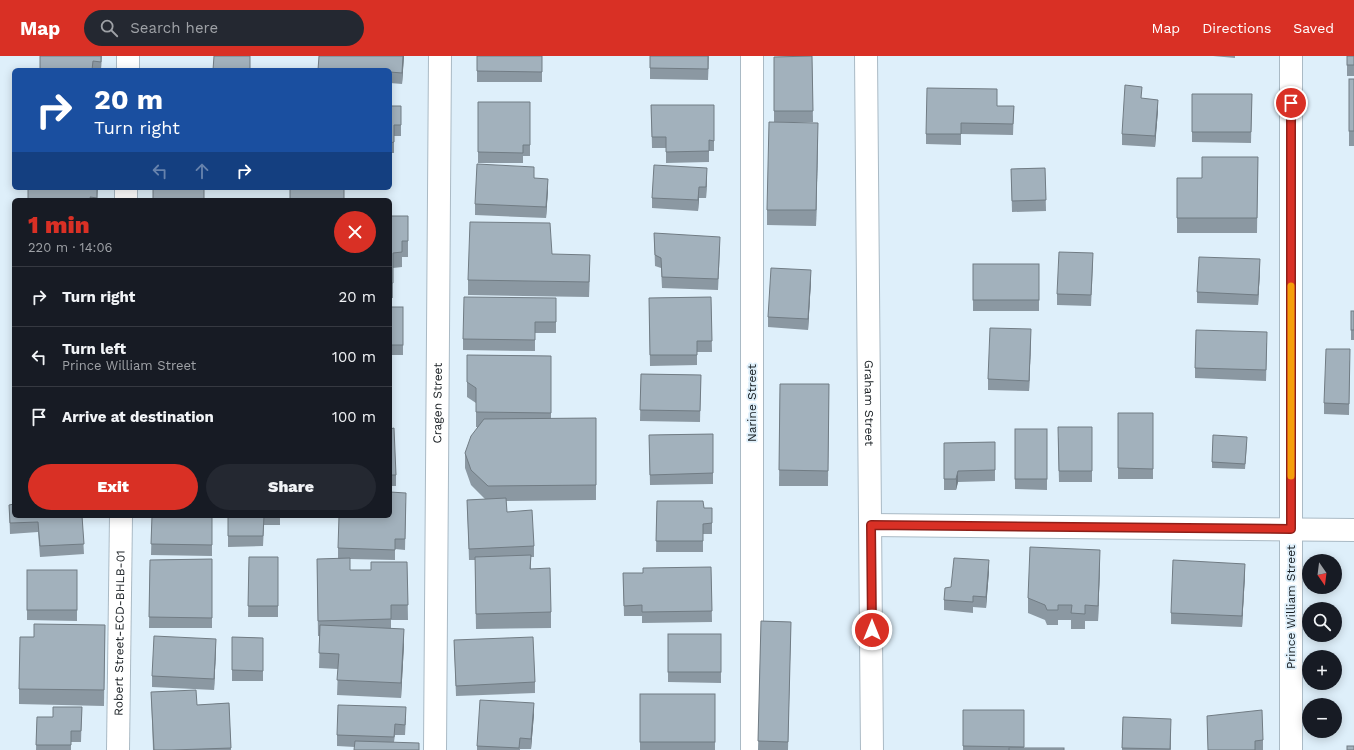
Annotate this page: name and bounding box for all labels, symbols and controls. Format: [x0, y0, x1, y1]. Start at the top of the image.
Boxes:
search box [84, 10, 364, 46]
text: Map [20, 17, 60, 40]
icon: search [98, 17, 120, 39]
text: Search here [130, 19, 218, 37]
text: Map [1152, 20, 1180, 36]
text: Directions [1202, 20, 1271, 36]
text: Saved [1293, 20, 1334, 36]
text: 20 m [94, 83, 163, 116]
icon: right [28, 84, 80, 136]
pin [1274, 86, 1308, 120]
icon: arrive [1280, 92, 1302, 114]
text: Turn right [94, 117, 180, 138]
icon: left [149, 160, 171, 182]
icon: ahead [191, 160, 213, 182]
icon: right [233, 160, 255, 182]
text: 1 min [28, 211, 90, 239]
button: close [334, 211, 376, 253]
text: 220 m · 14:06 [28, 240, 112, 255]
icon: right [28, 286, 50, 308]
text: Turn right [62, 288, 135, 306]
text: 20 m [339, 288, 376, 306]
text: Turn left [62, 340, 126, 358]
icon: left [28, 346, 50, 368]
text: 100 m [332, 348, 376, 366]
text: Prince William Street [62, 358, 196, 373]
street label: Graham Street [862, 360, 876, 446]
street label: Cragen Street [430, 363, 445, 443]
street label: Narine Street [745, 364, 759, 442]
icon: arrive [28, 406, 50, 428]
text: Arrive at destination [62, 408, 214, 426]
text: 100 m [332, 408, 376, 426]
button: Exit [28, 464, 198, 510]
button: Share [206, 464, 376, 510]
street label: Prince William Street [1284, 545, 1298, 669]
street label: Robert Street-ECD-BHLB-01 [111, 550, 128, 716]
north arrow [1302, 554, 1342, 594]
map controls [1302, 554, 1342, 738]
button: search [1302, 602, 1342, 642]
position arrow [851, 609, 893, 651]
button: + [1302, 650, 1342, 690]
button: − [1302, 698, 1342, 738]

